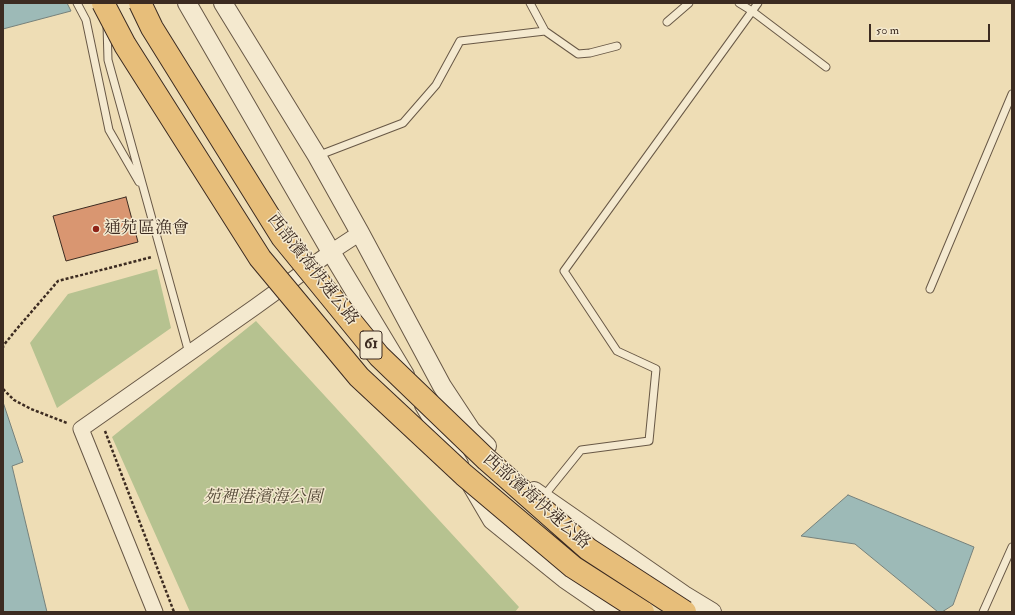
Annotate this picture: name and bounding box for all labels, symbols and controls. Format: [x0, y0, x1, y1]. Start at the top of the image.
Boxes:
scale bar [871, 16, 992, 42]
text: 50 m [876, 23, 899, 38]
street label: 西部濱海快速公路 [262, 210, 362, 330]
place label: 通苑區漁會 [104, 219, 189, 239]
marker: 通苑區漁會 [91, 224, 101, 234]
road number: 61 [360, 331, 382, 359]
street label: 西部濱海快速公路 [478, 450, 594, 554]
park label: 苑裡港濱海公園 [204, 488, 322, 508]

